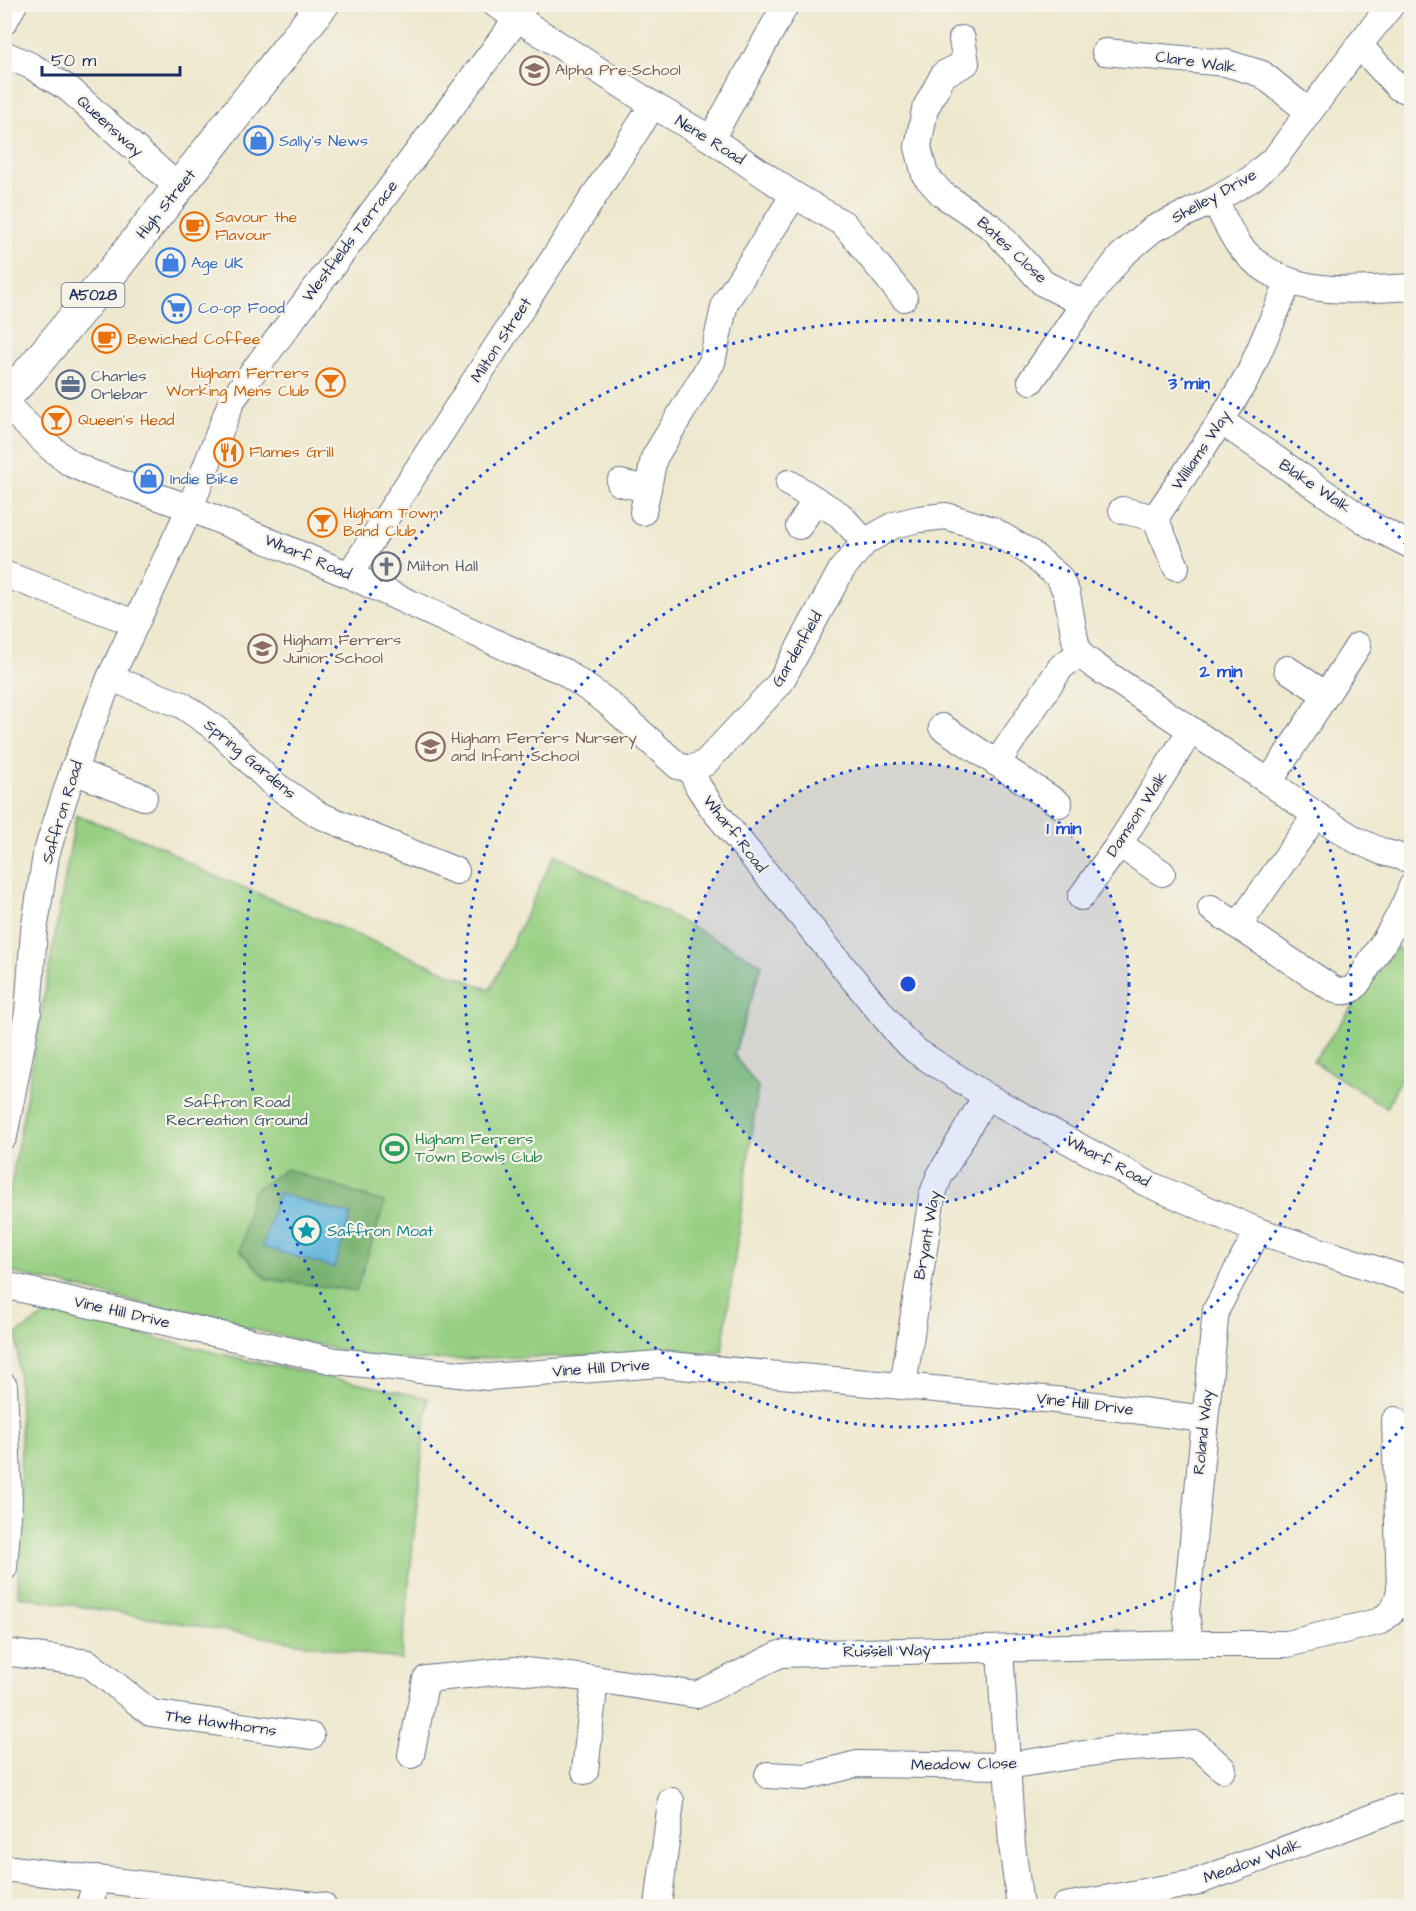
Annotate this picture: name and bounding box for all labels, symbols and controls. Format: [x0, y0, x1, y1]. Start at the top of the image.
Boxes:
scale bar [42, 39, 180, 77]
street label: Clare Walk [1154, 45, 1238, 79]
text: 50 m [51, 48, 96, 73]
school or university icon: Alpha Pre-School [518, 54, 550, 86]
place label: Alpha Pre-School [555, 59, 681, 81]
street label: Queensway [71, 90, 148, 163]
street label: Nene Road [671, 110, 749, 170]
shop icon: Sally's News [242, 125, 274, 157]
place label: Sally's News [279, 130, 368, 153]
street label: Shelley Drive [1167, 163, 1261, 229]
street label: High Street [131, 164, 202, 244]
street label: Westfields Terrace [297, 175, 403, 306]
place label: Savour the Flavour [215, 206, 297, 246]
cafe icon: Savour the Flavour [178, 210, 210, 242]
street label: Bates Close [972, 212, 1052, 288]
shop icon: Age UK [154, 247, 186, 279]
place label: Age UK [191, 252, 244, 275]
road number: A5028 [62, 283, 124, 307]
supermarket icon: Co-op Food [161, 292, 193, 324]
street label: Milton Street [465, 293, 537, 387]
place label: Co-op Food [198, 297, 285, 319]
cafe icon: Bewiched Coffee [90, 323, 122, 355]
place label: Bewiched Coffee [127, 328, 261, 350]
place label: Higham Ferrers Working Mens Club [166, 362, 309, 403]
place label: Charles Orlebar [91, 365, 148, 405]
bar icon: Higham Ferrers Working Mens Club [314, 366, 346, 398]
office icon: Charles Orlebar [54, 369, 86, 401]
text: 3 min [1167, 371, 1210, 396]
bar icon: Queen's Head [41, 404, 73, 436]
street label: Williams Way [1166, 406, 1237, 495]
place label: Queen's Head [78, 409, 175, 431]
restaurant icon: Flames Grill [212, 436, 244, 468]
place label: Flames Grill [249, 441, 334, 463]
street label: Blake Walk [1275, 454, 1355, 518]
shop icon: Indie Bike [133, 463, 165, 495]
place label: Indie Bike [170, 468, 239, 490]
place label: Higham Town Band Club [343, 502, 438, 542]
bar icon: Higham Town Band Club [306, 506, 338, 538]
street label: Wharf Road [261, 529, 355, 585]
church icon: Milton Hall [370, 550, 402, 582]
place label: Milton Hall [407, 555, 478, 577]
street label: Gardenfield [766, 607, 828, 691]
place label: Higham Ferrers Junior School [283, 629, 401, 669]
school or university icon: Higham Ferrers Junior School [246, 633, 278, 665]
text: 2 min [1198, 659, 1243, 684]
street label: Spring Gardens [199, 714, 301, 805]
place label: Higham Ferrers Nursery and Infant School [451, 727, 637, 767]
school or university icon: Higham Ferrers Nursery and Infant School [414, 731, 446, 763]
street label: Saffron Road [36, 758, 88, 866]
street label: Damson Walk [1101, 767, 1173, 861]
street label: Wharf Road [698, 791, 772, 877]
text: 1 min [1046, 816, 1082, 841]
centre of rings [898, 974, 918, 994]
park label: Saffron Road Recreation Ground [166, 1091, 308, 1131]
place label: Higham Ferrers Town Bowls Club [415, 1128, 543, 1168]
street label: Wharf Road [1062, 1130, 1154, 1192]
sports icon: Higham Ferrers Town Bowls Club [378, 1132, 410, 1164]
street label: Bryant Way [908, 1189, 947, 1281]
place icon: Saffron Moat [290, 1215, 322, 1247]
place label: Saffron Moat [327, 1220, 434, 1242]
street label: Vine Hill Drive [72, 1290, 172, 1334]
street label: Vine Hill Drive [552, 1354, 651, 1382]
street label: Vine Hill Drive [1035, 1387, 1135, 1421]
street label: Roland Way [1188, 1388, 1219, 1476]
street label: Russell Way [843, 1639, 931, 1664]
street label: The Hawthorns [164, 1704, 278, 1742]
street label: Meadow Close [911, 1752, 1018, 1776]
street label: Meadow Walk [1200, 1833, 1304, 1889]

